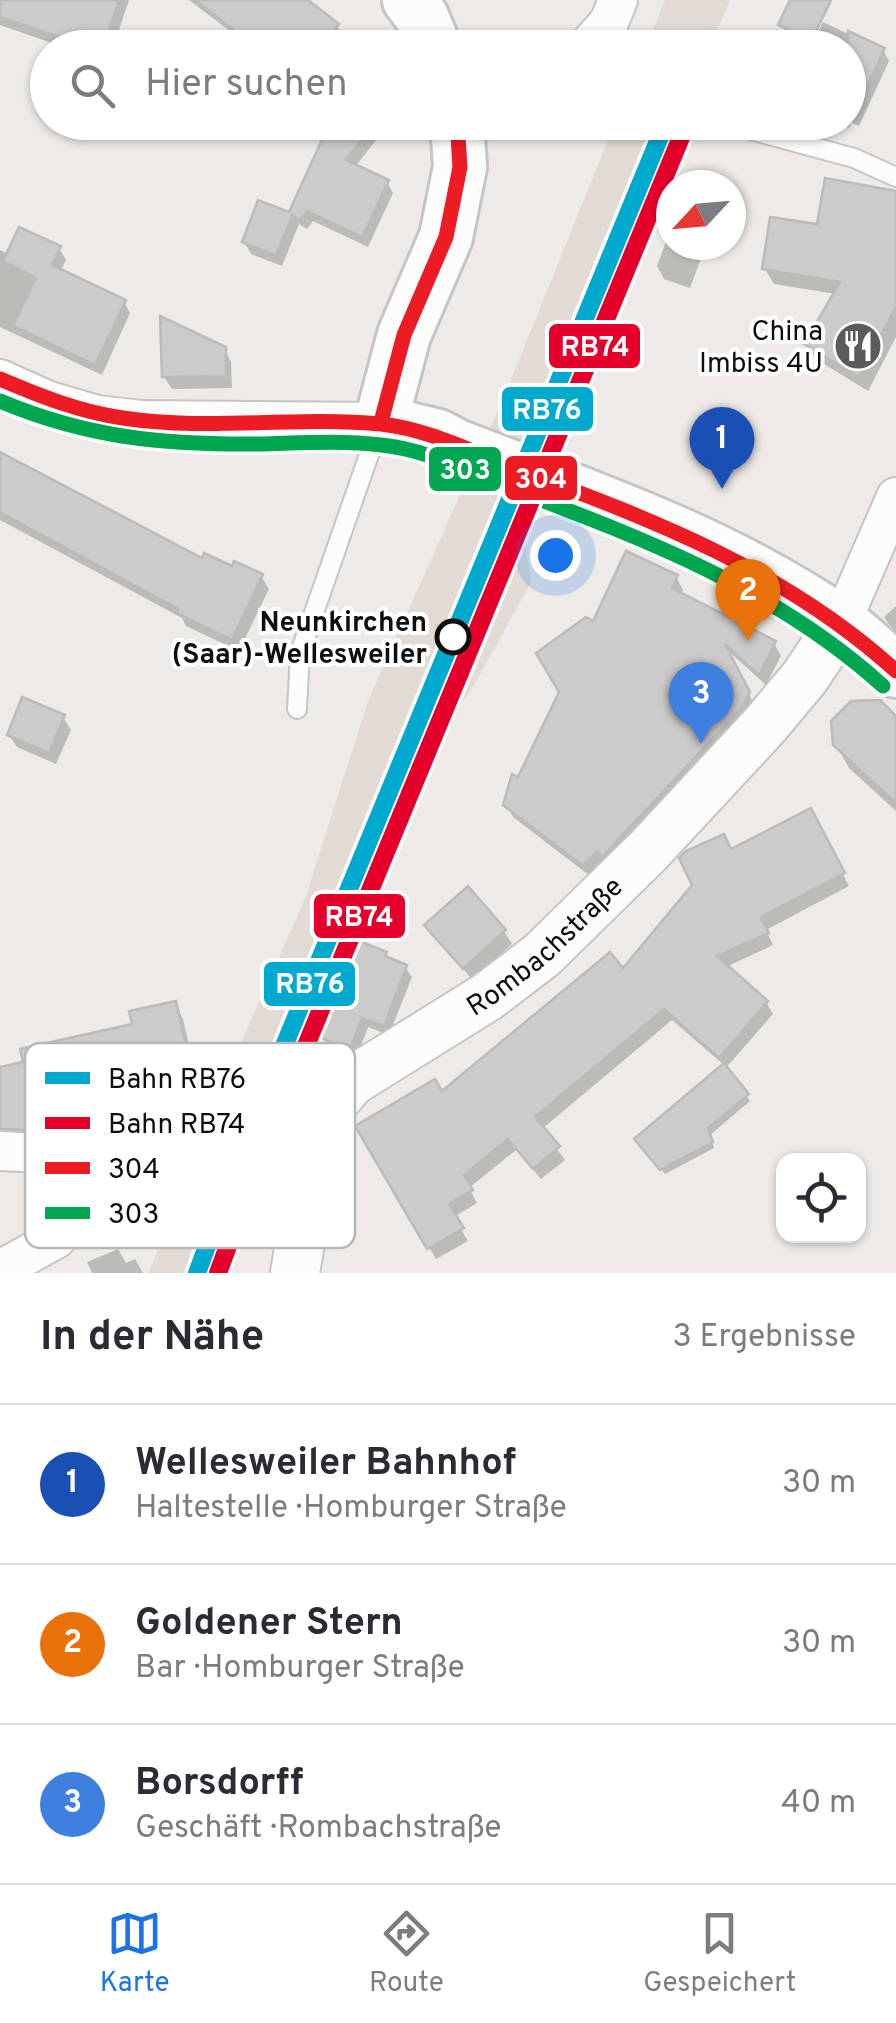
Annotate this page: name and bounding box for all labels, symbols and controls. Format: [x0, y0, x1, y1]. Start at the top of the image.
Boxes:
search box [30, 30, 866, 140]
icon: search [65, 58, 120, 113]
text: Hier suchen [145, 61, 348, 110]
north arrow [656, 170, 746, 260]
place label: China Imbiss 4U [699, 315, 823, 383]
restaurant icon: China Imbiss 4U [832, 320, 884, 372]
line badge: RB74 [547, 322, 642, 370]
text: RB74 [560, 331, 630, 367]
line badge: RB76 [500, 385, 595, 433]
text: RB76 [512, 394, 582, 430]
pin: 1 [690, 406, 754, 489]
line badge: 303 [427, 445, 503, 493]
text: 303 [439, 454, 491, 490]
line badge: 304 [503, 454, 579, 502]
text: 304 [515, 463, 567, 499]
your location [530, 530, 581, 581]
pin: 2 [716, 558, 780, 641]
place label: Neunkirchen (Saar)-Wellesweiler [172, 606, 427, 674]
marker: Neunkirchen (Saar)-Wellesweiler [436, 620, 470, 654]
pin: 3 [668, 662, 734, 744]
street label: Rombachstraße [461, 870, 632, 1026]
line badge: RB74 [312, 892, 407, 940]
text: RB74 [324, 901, 394, 937]
line badge: RB76 [262, 960, 357, 1008]
text: RB76 [275, 968, 345, 1004]
legend [25, 1043, 355, 1248]
text: Bahn RB76 [108, 1063, 246, 1099]
text: Bahn RB74 [108, 1108, 245, 1144]
text: 304 [108, 1153, 160, 1189]
map controls [776, 1153, 866, 1243]
button: locate [776, 1153, 866, 1243]
text: 303 [108, 1198, 159, 1234]
text: In der Nähe [40, 1312, 264, 1365]
text: 3 Ergebnisse [673, 1318, 856, 1358]
text: Wellesweiler Bahnhof [135, 1440, 516, 1489]
text: 1 [66, 1464, 79, 1504]
text: 30 m [782, 1464, 856, 1504]
text: Haltestelle · Homburger Straße [135, 1489, 567, 1529]
text: Goldener Stern [135, 1600, 403, 1649]
text: 2 [63, 1624, 82, 1664]
text: 30 m [782, 1624, 856, 1664]
text: Bar · Homburger Straße [135, 1649, 465, 1689]
text: Borsdorff [135, 1760, 303, 1809]
text: 3 [63, 1784, 82, 1824]
text: 40 m [781, 1784, 856, 1824]
text: Geschäft · Rombachstraße [135, 1809, 502, 1849]
tab: Karte [100, 1906, 170, 2002]
tab: Route [369, 1906, 444, 2002]
tab: Gespeichert [643, 1906, 796, 2002]

